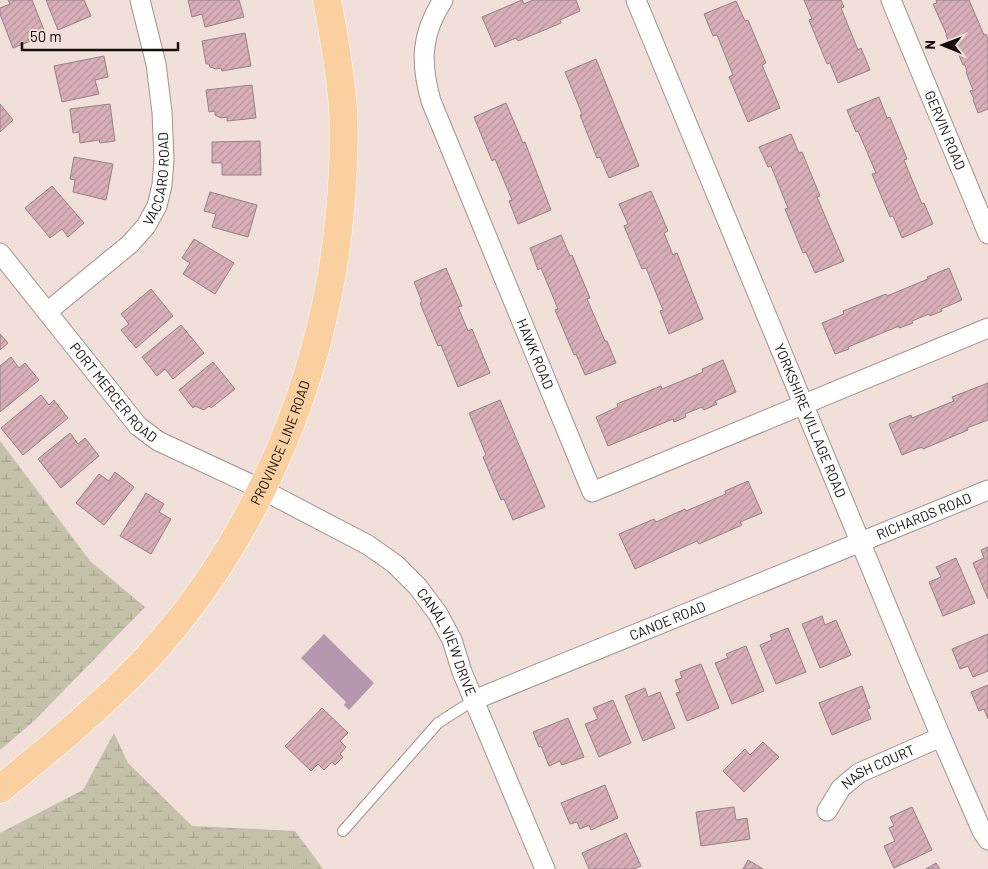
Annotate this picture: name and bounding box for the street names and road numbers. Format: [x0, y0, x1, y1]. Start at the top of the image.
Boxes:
street label: GERVIN ROAD [921, 88, 969, 172]
street label: VACCARO ROAD [139, 132, 172, 228]
street label: HAWK ROAD [513, 316, 558, 392]
street label: PORT MERCER ROAD [67, 339, 161, 445]
street label: YORKSHIRE VILLAGE ROAD [771, 341, 850, 500]
street label: PROVINCE LINE ROAD [246, 378, 313, 508]
street label: RICHARDS ROAD [874, 489, 974, 543]
street label: CANAL VIEW DRIVE [414, 584, 480, 699]
street label: CANOE ROAD [627, 597, 708, 644]
street label: NASH COURT [837, 741, 917, 792]

